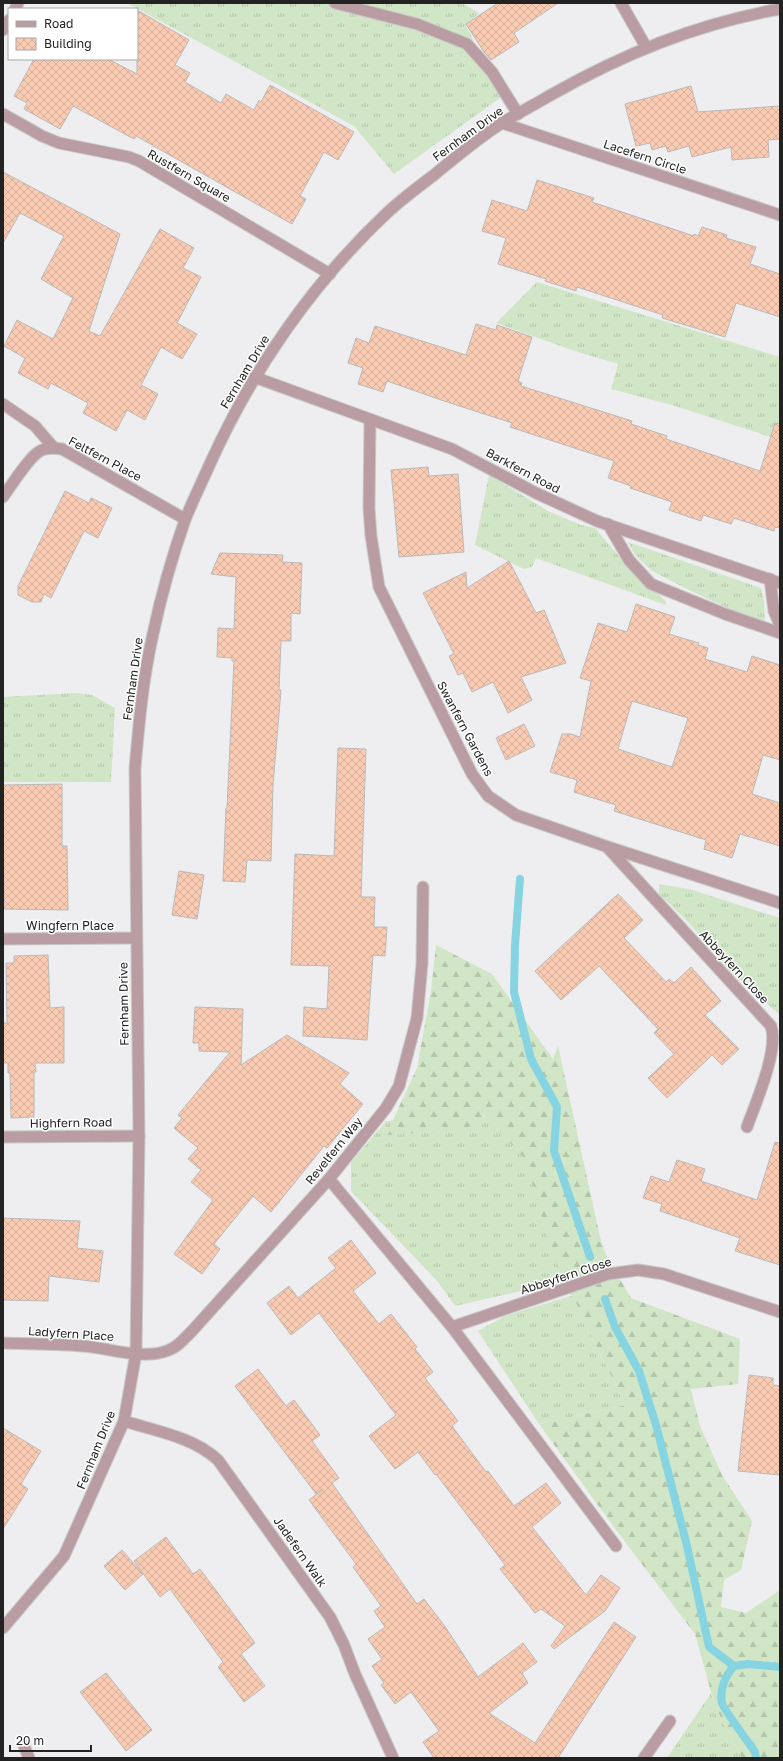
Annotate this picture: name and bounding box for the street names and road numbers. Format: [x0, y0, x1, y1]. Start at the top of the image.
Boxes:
street label: Fernham Drive [429, 103, 506, 164]
street label: Lacefern Circle [602, 136, 689, 177]
street label: Rustfern Square [145, 146, 233, 205]
street label: Fernham Drive [217, 332, 273, 411]
street label: Feltfern Place [66, 433, 144, 484]
street label: Barkfern Road [484, 445, 563, 496]
street label: Fernham Drive [119, 636, 146, 721]
street label: Swanfern Gardens [434, 679, 497, 779]
street label: Wingfern Place [26, 918, 114, 933]
street label: Abbeyfern Close [696, 927, 772, 1007]
street label: Fernham Drive [115, 962, 132, 1046]
street label: Highfern Road [29, 1114, 113, 1131]
street label: Revelfern Way [302, 1114, 366, 1187]
street label: Abbeyfern Close [518, 1254, 613, 1297]
street label: Ladyfern Place [27, 1323, 115, 1344]
street label: Fernham Drive [73, 1408, 118, 1491]
street label: Jadefern Walk [271, 1514, 330, 1590]

